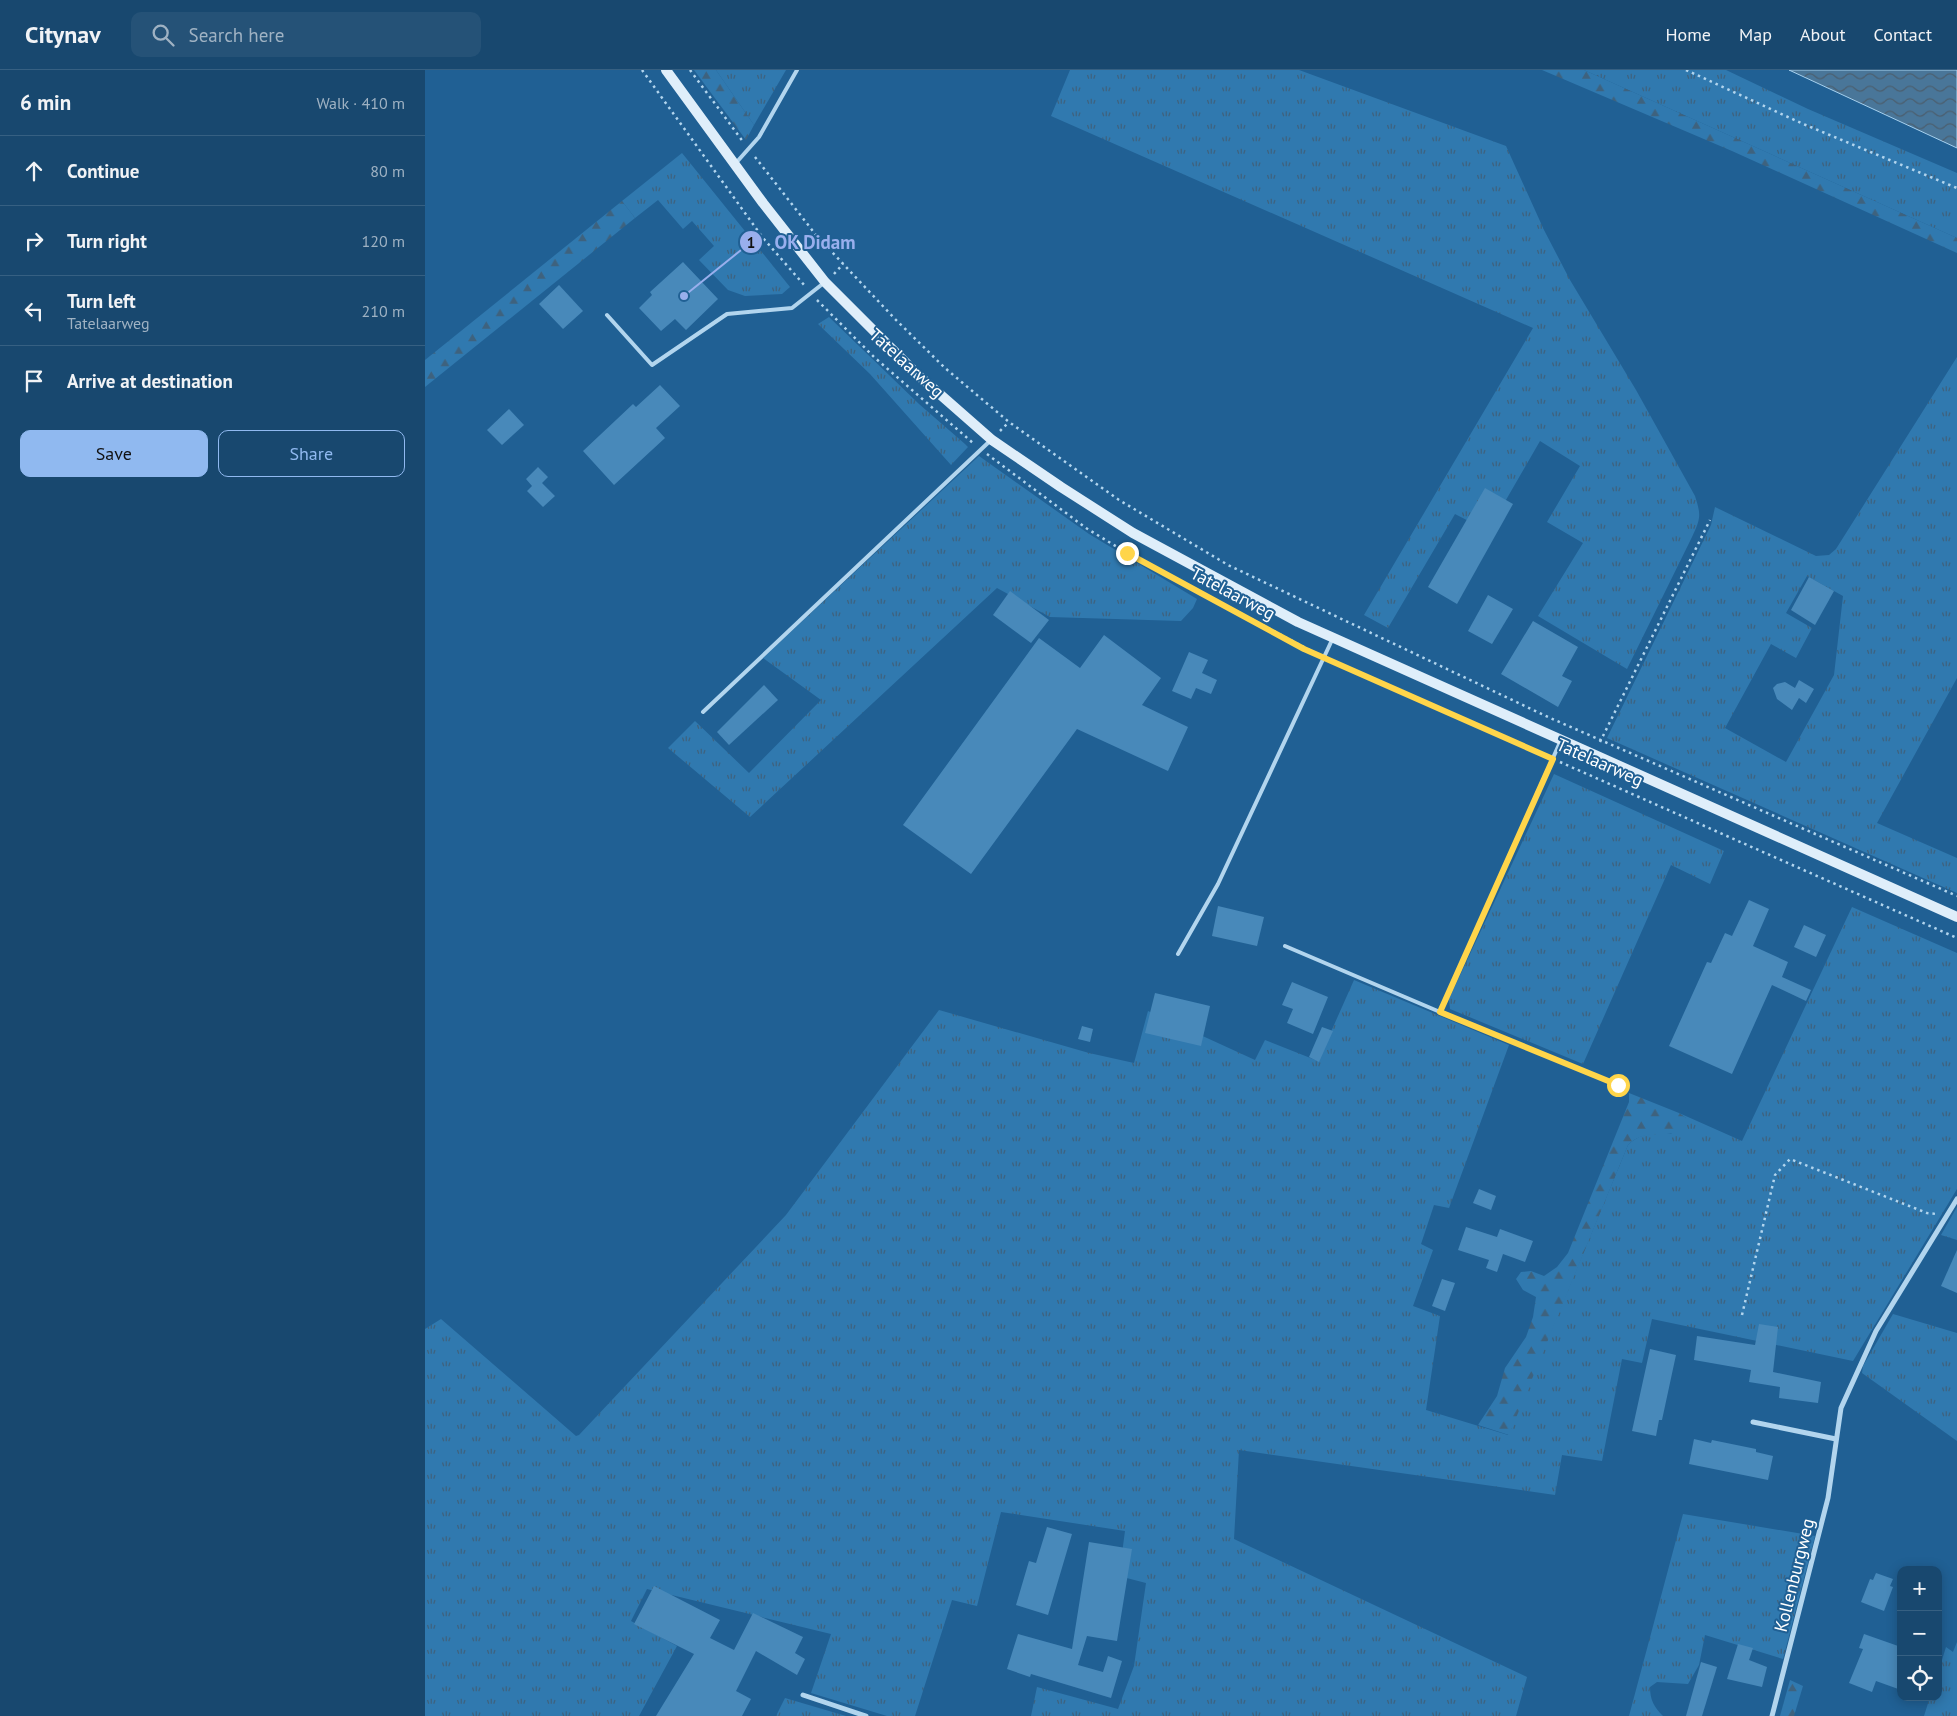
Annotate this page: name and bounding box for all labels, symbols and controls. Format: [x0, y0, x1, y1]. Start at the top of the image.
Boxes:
search box [131, 12, 481, 57]
text: Citynav [25, 19, 101, 50]
icon: search [149, 21, 177, 49]
text: Search here [189, 23, 284, 47]
text: Home [1665, 23, 1711, 46]
text: Map [1739, 23, 1772, 46]
text: About [1800, 23, 1846, 46]
text: Contact [1874, 23, 1932, 46]
text: 6 min [20, 89, 71, 116]
text: Walk · 410 m [316, 93, 405, 113]
icon: ahead [20, 157, 48, 185]
text: Continue [67, 159, 139, 183]
text: 80 m [370, 161, 405, 181]
callout: OK Didam [739, 225, 865, 259]
icon: right [20, 227, 48, 255]
text: Turn right [67, 229, 147, 253]
text: OK Didam [774, 230, 856, 254]
text: 120 m [362, 231, 405, 251]
text: 1 [747, 233, 755, 252]
text: Turn left [67, 289, 136, 313]
icon: left [20, 297, 48, 325]
text: 210 m [362, 301, 405, 321]
text: Tatelaarweg [67, 313, 150, 333]
street label: Tatelaarweg [865, 323, 949, 403]
icon: arrive [20, 367, 48, 395]
text: Arrive at destination [67, 369, 233, 393]
button: Save [20, 430, 208, 477]
button: Share [218, 430, 405, 477]
route end [1116, 542, 1139, 565]
street label: Tatelaarweg [1187, 561, 1279, 625]
street label: Tatelaarweg [1553, 733, 1647, 791]
route start [1607, 1074, 1630, 1097]
street label: Kollenburgweg [1769, 1516, 1819, 1634]
map controls [1897, 1566, 1942, 1701]
button: + [1897, 1566, 1942, 1611]
button: − [1897, 1611, 1942, 1656]
button: locate [1897, 1656, 1942, 1701]

